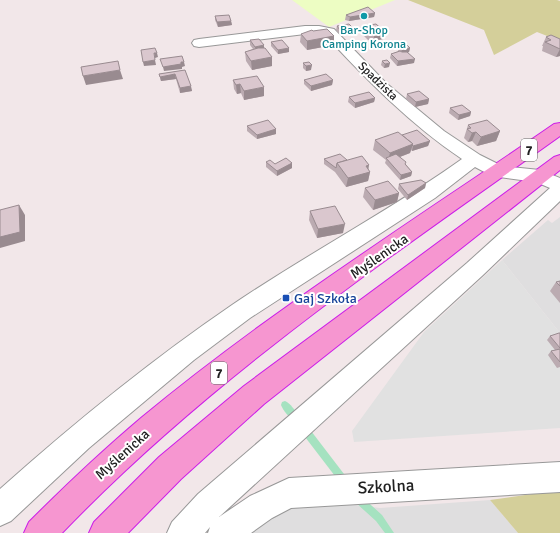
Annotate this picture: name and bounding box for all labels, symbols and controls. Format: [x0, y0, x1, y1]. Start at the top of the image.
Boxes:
marker: Bar-Shop Camping Korona [359, 11, 369, 21]
place label: Bar-Shop Camping Korona [322, 23, 406, 52]
street label: Spadzista [355, 59, 401, 104]
road number: 7 [521, 139, 537, 161]
street label: Myślenicka [347, 230, 412, 283]
place label: Gaj Szkoła [294, 290, 357, 307]
marker: Gaj Szkoła [281, 293, 291, 303]
road number: 7 [211, 362, 227, 384]
street label: Myślenicka [92, 426, 153, 483]
street label: Szkolna [357, 475, 415, 498]

